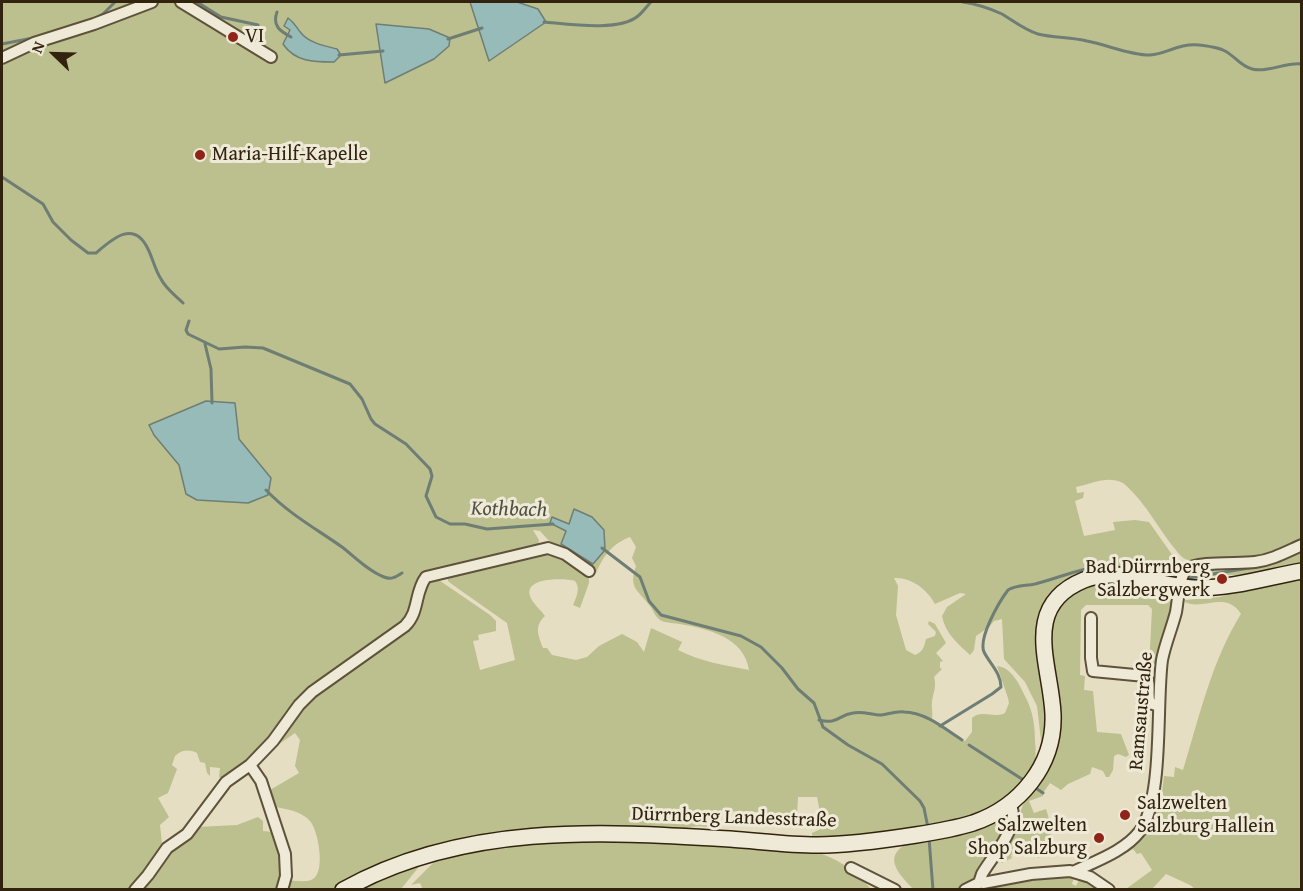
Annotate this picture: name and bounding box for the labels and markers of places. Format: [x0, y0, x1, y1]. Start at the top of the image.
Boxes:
place label: VI [245, 25, 264, 49]
marker: VI [226, 30, 240, 44]
place label: Maria-Hilf-Kapelle [212, 143, 368, 167]
marker: Maria-Hilf-Kapelle [193, 148, 207, 162]
place label: Bad Dürrnberg Salzbergwerk [1086, 556, 1210, 603]
marker: Bad Dürrnberg Salzbergwerk [1215, 572, 1229, 586]
place label: Salzwelten Salzburg Hallein [1137, 792, 1275, 839]
marker: Salzwelten Salzburg Hallein [1118, 808, 1132, 822]
place label: Salzwelten Shop Salzburg [968, 814, 1087, 861]
marker: Salzwelten Shop Salzburg [1092, 831, 1106, 845]

